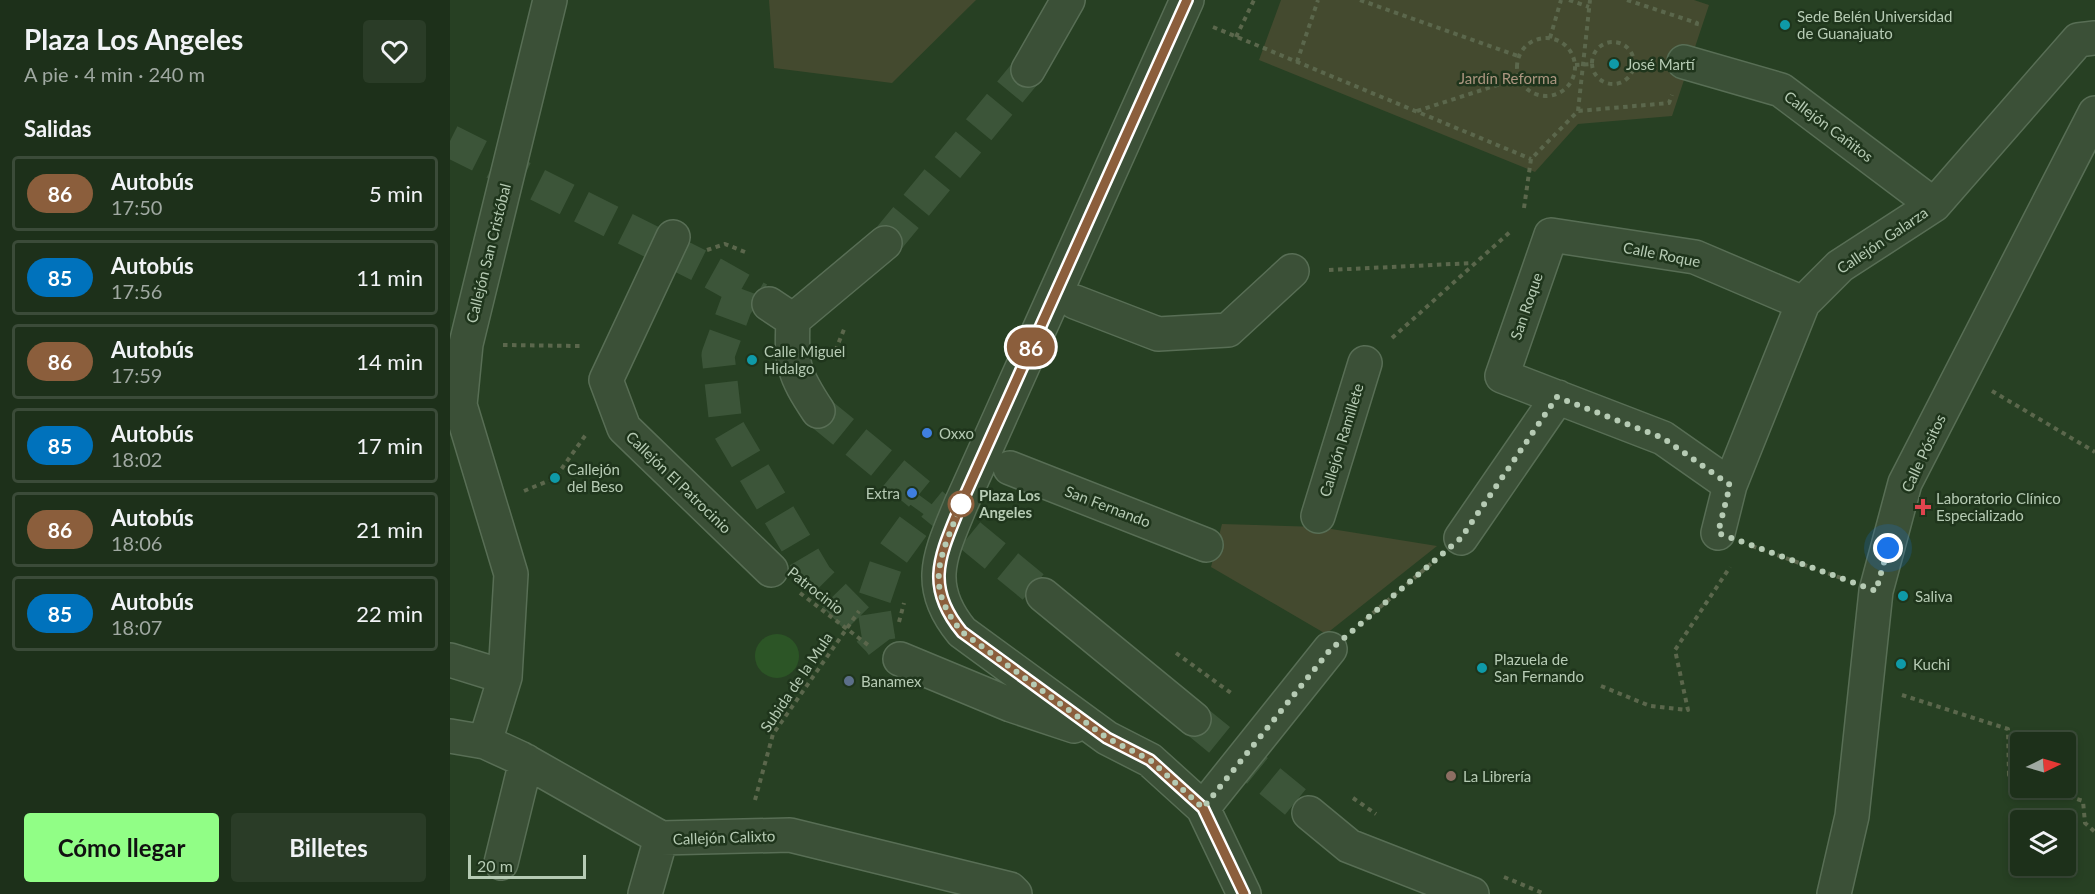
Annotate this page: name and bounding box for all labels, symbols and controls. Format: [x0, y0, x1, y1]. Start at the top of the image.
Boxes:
place label: Sede Belén Universidad de Guanajuato [1797, 7, 1952, 42]
marker: Sede Belén Universidad de Guanajuato [1778, 18, 1792, 32]
button: heart [363, 20, 426, 83]
text: Plaza Los Angeles [24, 22, 243, 56]
place label: José Martí [1626, 55, 1695, 73]
marker: José Martí [1607, 57, 1621, 71]
text: A pie · 4 min · 240 m [24, 62, 205, 86]
park label: Jardín Reforma [1459, 69, 1557, 87]
street label: Callejón Cañitos [1781, 87, 1877, 165]
text: Salidas [24, 115, 91, 142]
text: Autobús [111, 168, 194, 195]
text: 5 min [369, 180, 423, 207]
text: 86 [48, 181, 72, 206]
street label: Callejón San Cristóbal [462, 181, 514, 325]
text: 17:50 [111, 195, 162, 219]
street label: Callejón Galarza [1833, 203, 1931, 277]
street label: Calle Roque [1622, 238, 1702, 270]
text: Autobús [111, 252, 194, 279]
text: 11 min [356, 264, 423, 291]
text: 85 [48, 265, 72, 290]
street label: San Roque [1506, 270, 1546, 342]
text: 17:56 [111, 279, 162, 303]
line badge: 86 [1004, 328, 1058, 366]
text: 86 [1019, 335, 1043, 360]
text: Autobús [111, 336, 194, 363]
place label: Calle Miguel Hidalgo [764, 342, 845, 377]
text: 14 min [356, 348, 423, 375]
text: 86 [48, 349, 72, 374]
marker: Calle Miguel Hidalgo [745, 353, 759, 367]
text: 17:59 [111, 363, 162, 387]
street label: Callejón Ramillete [1315, 381, 1367, 499]
street label: Calle Pósitos [1897, 411, 1949, 495]
text: Autobús [111, 420, 194, 447]
place label: Oxxo [939, 424, 974, 442]
marker: Oxxo [920, 426, 934, 440]
street label: Callejón El Patrocinio [623, 427, 735, 537]
text: 17 min [356, 432, 423, 459]
text: 85 [48, 433, 72, 458]
text: 18:02 [111, 447, 162, 471]
place label: Callejón del Beso [567, 460, 623, 495]
marker: Callejón del Beso [548, 471, 562, 485]
street label: San Fernando [1063, 481, 1153, 531]
place label: Extra [866, 484, 900, 502]
marker: Extra [905, 486, 919, 500]
place label: Plaza Los Angeles [978, 486, 1041, 521]
place label: Laboratorio Clínico Especializado [1936, 489, 2061, 524]
marker: Plaza Los Angeles [948, 491, 974, 517]
marker: Laboratorio Clínico Especializado [1914, 498, 1932, 516]
text: Autobús [111, 504, 194, 531]
text: 21 min [356, 516, 423, 543]
text: 86 [48, 517, 72, 542]
text: 18:06 [111, 531, 162, 555]
your location [1873, 533, 1903, 563]
street label: Patrocinio [784, 562, 848, 618]
place label: Saliva [1915, 587, 1953, 605]
text: Autobús [111, 588, 194, 615]
marker: Saliva [1896, 589, 1910, 603]
text: 22 min [356, 600, 423, 627]
text: 85 [48, 601, 72, 626]
text: 18:07 [111, 615, 162, 639]
street label: Subida de la Mula [756, 629, 836, 735]
place label: Plazuela de San Fernando [1494, 650, 1584, 685]
place label: Kuchi [1913, 655, 1950, 673]
marker: Kuchi [1894, 657, 1908, 671]
marker: Plazuela de San Fernando [1475, 661, 1489, 675]
place label: Banamex [861, 672, 922, 690]
marker: Banamex [842, 674, 856, 688]
north arrow [2010, 732, 2076, 798]
map controls [2010, 732, 2076, 876]
place label: La Librería [1463, 767, 1531, 785]
marker: La Librería [1444, 769, 1458, 783]
button: layers [2010, 810, 2076, 876]
button: Cómo llegar [24, 813, 219, 882]
button: Billetes [231, 813, 426, 882]
street label: Callejón Calixto [672, 826, 776, 848]
scale bar [468, 852, 586, 880]
text: 20 m [477, 856, 513, 875]

